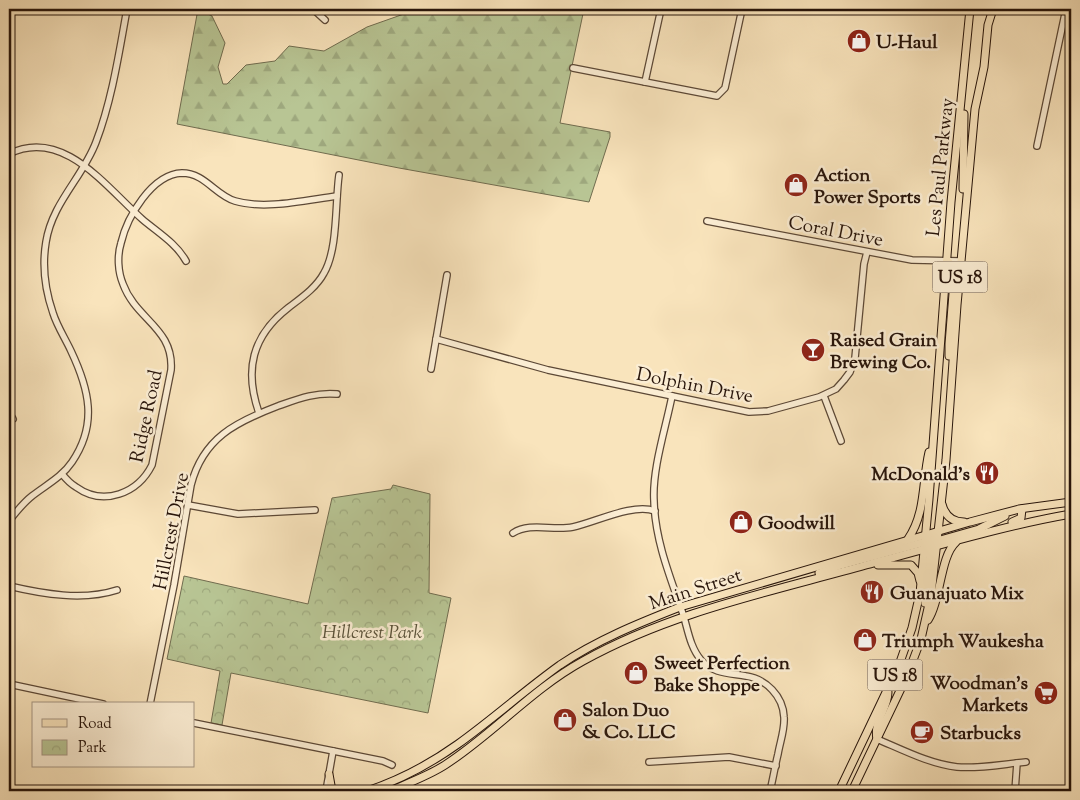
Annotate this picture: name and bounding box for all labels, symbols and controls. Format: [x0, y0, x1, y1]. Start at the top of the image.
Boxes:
shop icon: U-Haul [846, 28, 872, 54]
place label: U-Haul [876, 30, 938, 57]
street label: Les Paul Parkway [921, 96, 962, 238]
place label: Action Power Sports [814, 163, 921, 212]
shop icon: Action Power Sports [783, 172, 809, 198]
street label: Coral Drive [786, 210, 885, 255]
road number: US 18 [932, 262, 988, 292]
place label: Raised Grain Brewing Co. [830, 328, 938, 377]
bar icon: Raised Grain Brewing Co. [800, 337, 826, 363]
street label: Dolphin Drive [634, 362, 755, 411]
street label: Ridge Road [124, 367, 171, 465]
restaurant icon: McDonald's [974, 460, 1000, 486]
place label: McDonald's [871, 462, 971, 489]
street label: Hillcrest Drive [148, 470, 197, 593]
shop icon: Goodwill [728, 509, 754, 535]
place label: Goodwill [758, 511, 836, 538]
street label: Main Street [646, 563, 746, 618]
restaurant icon: Guanajuato Mix [859, 579, 885, 605]
place label: Guanajuato Mix [890, 581, 1025, 608]
park label: Hillcrest Park [322, 620, 422, 647]
shop icon: Triumph Waukesha [852, 627, 878, 653]
place label: Triumph Waukesha [882, 629, 1044, 656]
place label: Sweet Perfection Bake Shoppe [654, 651, 791, 700]
shop icon: Sweet Perfection Bake Shoppe [623, 660, 649, 686]
road number: US 18 [868, 660, 922, 690]
place label: Woodman's Markets [930, 671, 1029, 720]
supermarket icon: Woodman's Markets [1033, 680, 1059, 706]
place label: Salon Duo & Co. LLC [582, 698, 676, 747]
legend [32, 702, 195, 768]
shop icon: Salon Duo & Co. LLC [552, 707, 578, 733]
text: Road [78, 714, 112, 735]
cafe icon: Starbucks [909, 719, 935, 745]
place label: Starbucks [940, 721, 1021, 748]
text: Park [78, 738, 107, 759]

